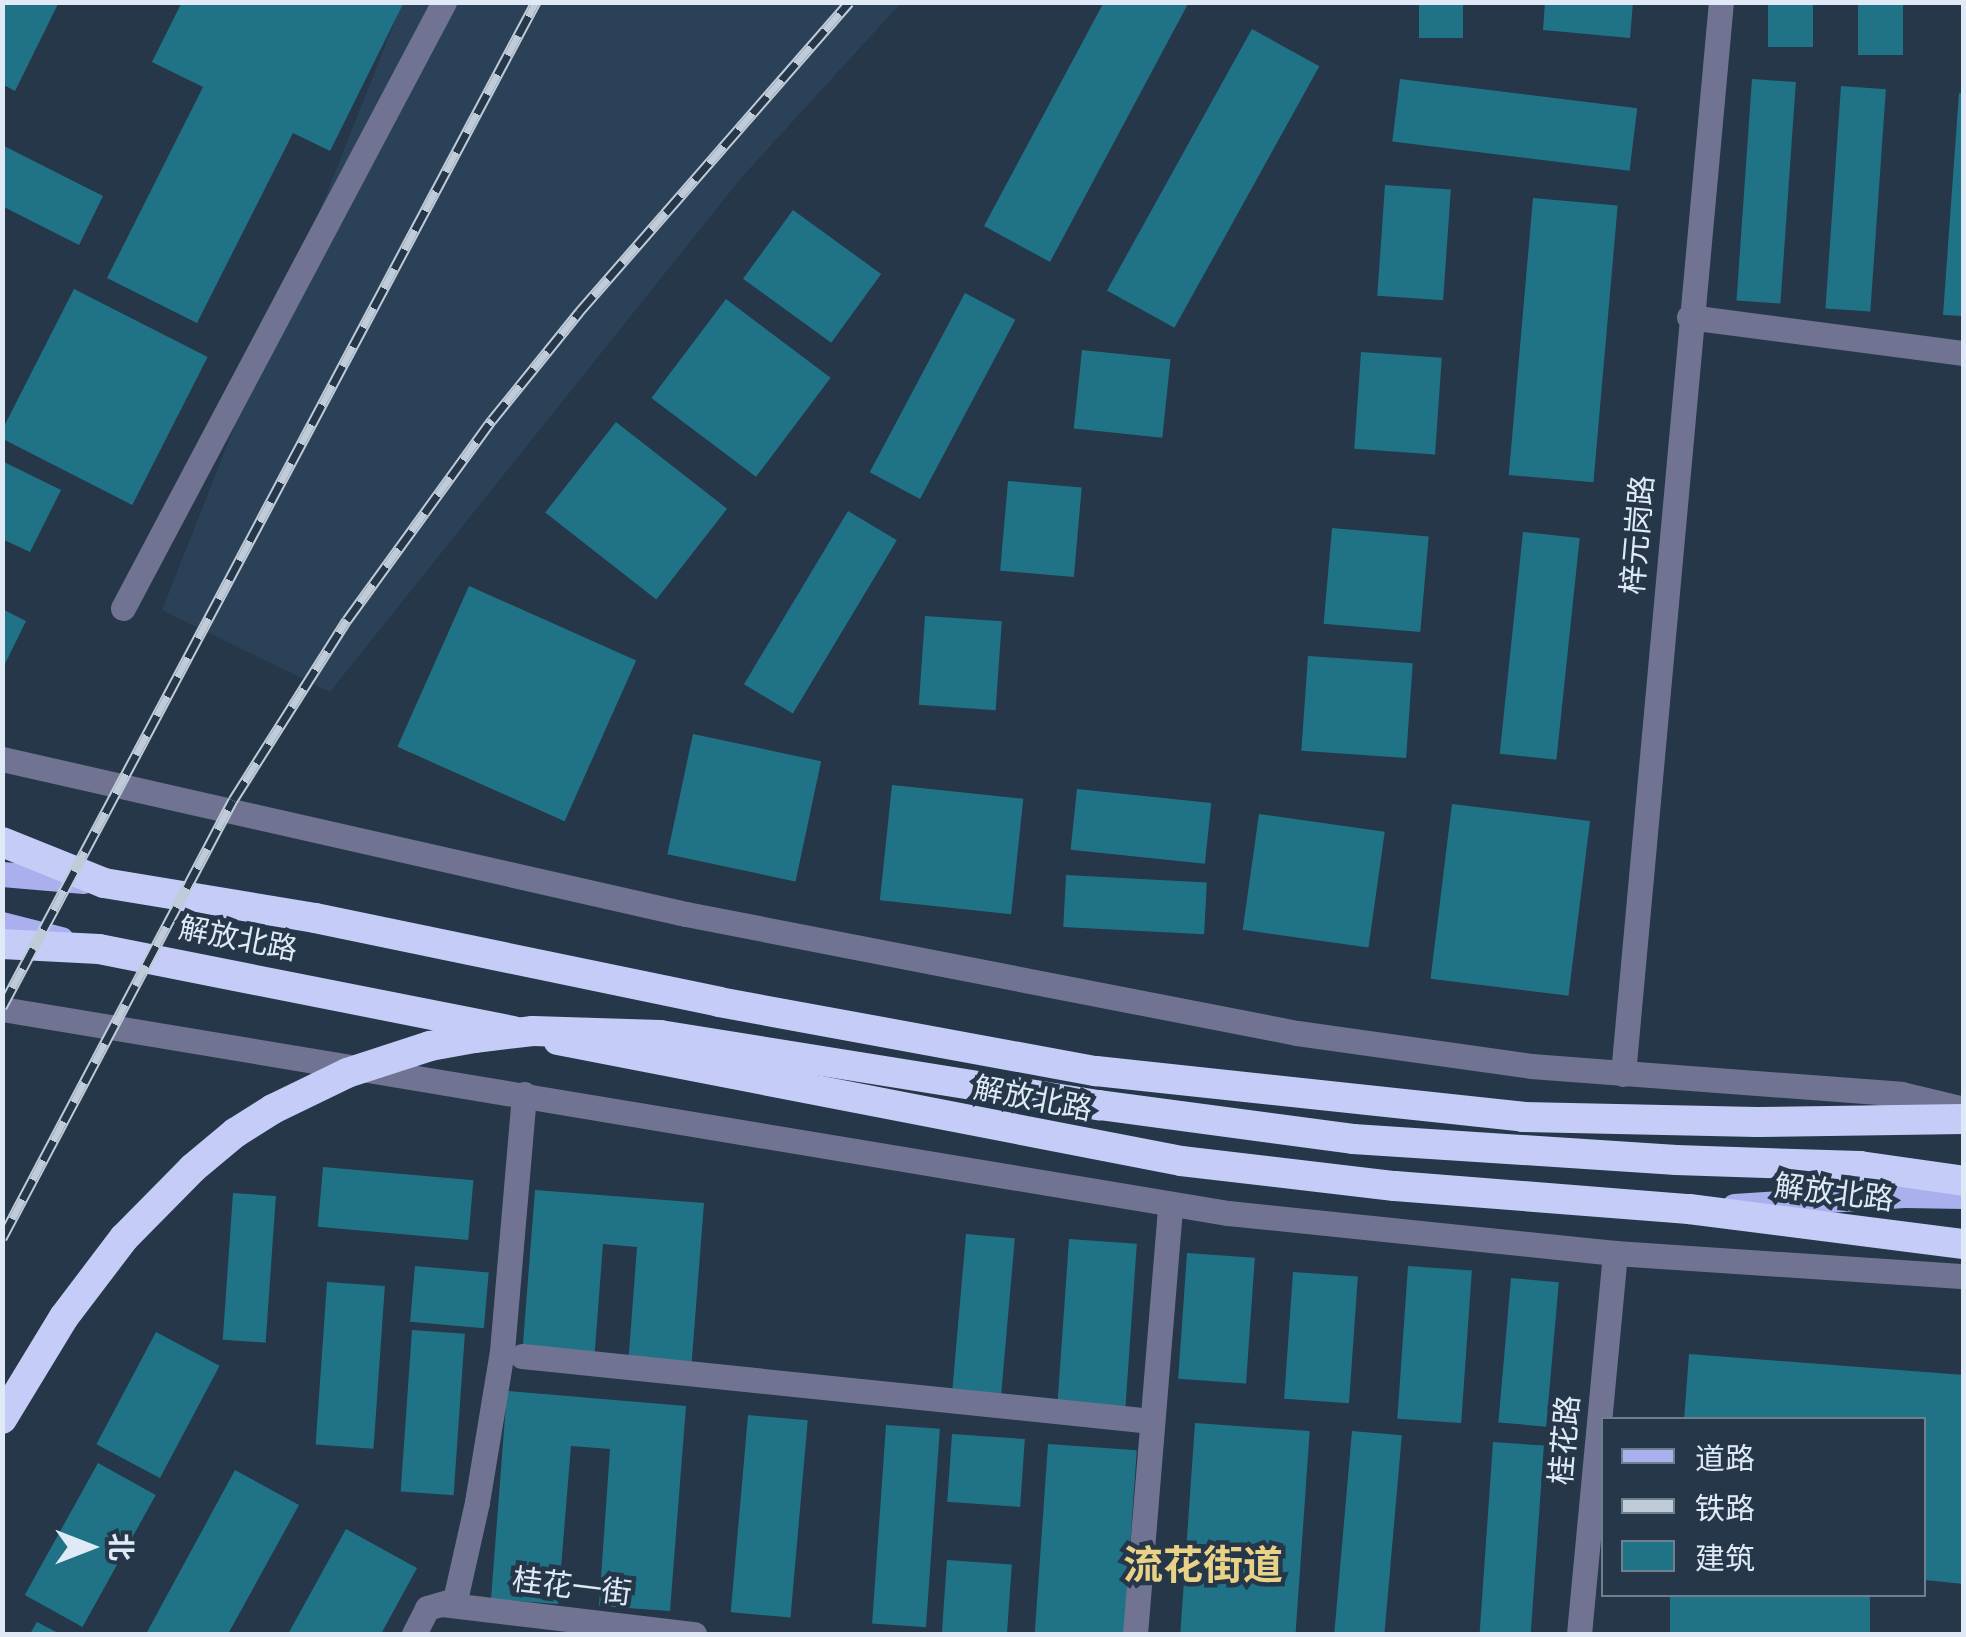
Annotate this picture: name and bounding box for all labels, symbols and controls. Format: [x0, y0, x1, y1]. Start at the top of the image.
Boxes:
street label: 梓元岗路 [1615, 474, 1661, 596]
street label: 解放北路 [176, 910, 300, 968]
street label: 解放北路 [971, 1070, 1095, 1128]
street label: 解放北路 [1772, 1168, 1896, 1218]
street label: 桂花路 [1543, 1394, 1587, 1486]
legend [1601, 1417, 1926, 1597]
text: 道路 [1695, 1442, 1755, 1475]
text: 铁路 [1695, 1492, 1755, 1525]
north arrow [40, 1497, 140, 1597]
text: 北 [105, 1533, 136, 1561]
district label: 流花街道 [1123, 1541, 1283, 1589]
text: 建筑 [1695, 1542, 1755, 1575]
street label: 桂花一街 [510, 1562, 634, 1612]

